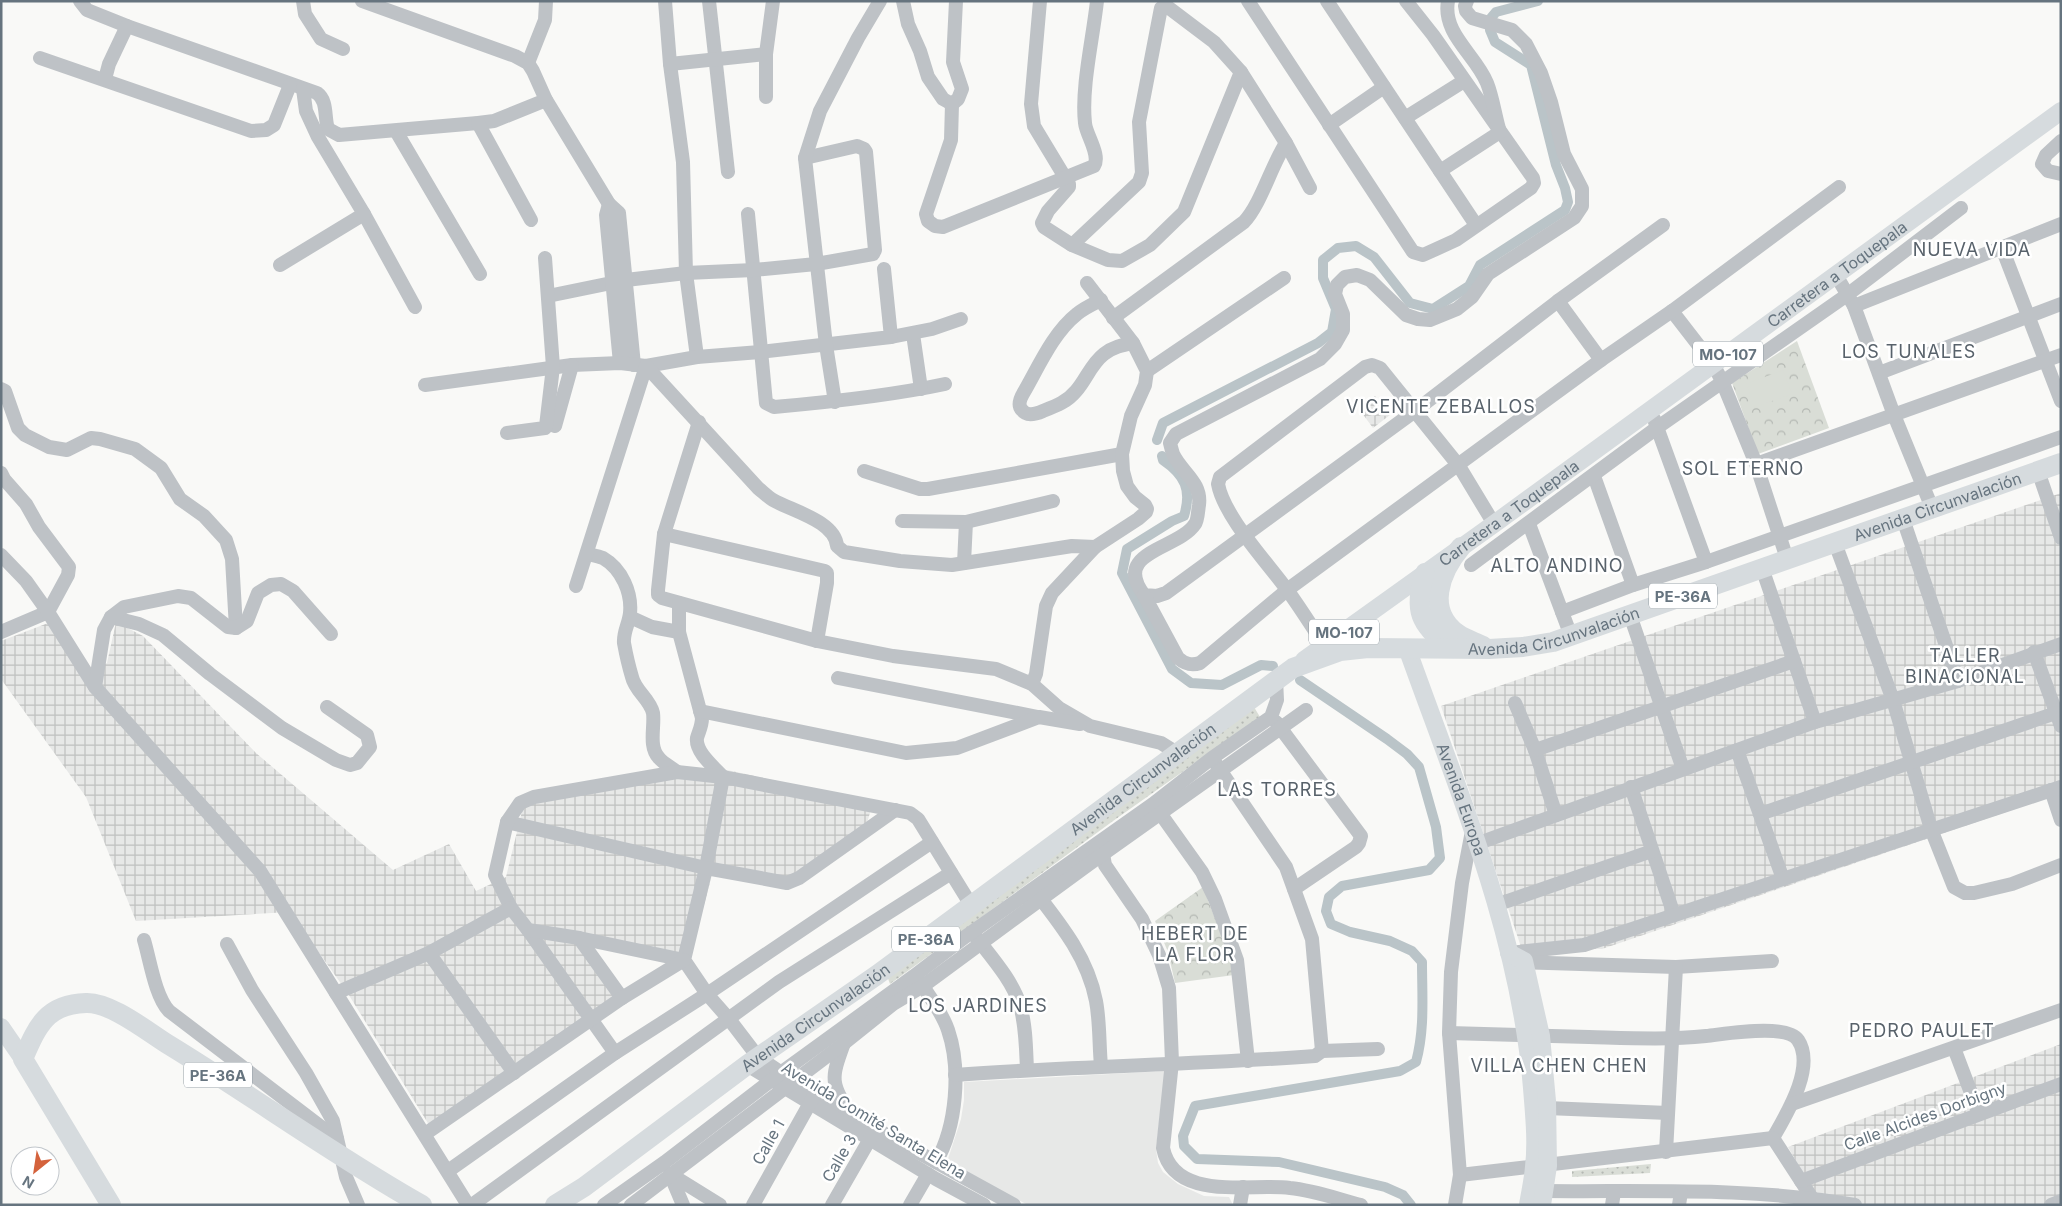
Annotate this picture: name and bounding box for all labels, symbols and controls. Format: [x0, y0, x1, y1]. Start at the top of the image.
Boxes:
street label: Carretera a Toquepala [1763, 216, 1911, 332]
district label: NUEVA VIDA [1913, 239, 2031, 260]
district label: LOS TUNALES [1842, 341, 1976, 362]
road number: MO-107 [1693, 342, 1763, 366]
district label: VICENTE ZEBALLOS [1346, 396, 1536, 417]
street label: Carretera a Toquepala [1435, 456, 1583, 570]
district label: SOL ETERNO [1682, 458, 1804, 479]
street label: Avenida Circunvalación [1851, 468, 2024, 545]
district label: ALTO ANDINO [1491, 555, 1623, 576]
road number: PE-36A [1649, 584, 1717, 608]
street label: Avenida Circunvalación [1468, 602, 1642, 659]
road number: MO-107 [1309, 620, 1379, 644]
district label: TALLER BINACIONAL [1905, 645, 2025, 687]
street label: Avenida Circunvalación [1066, 718, 1220, 839]
street label: Avenida Europa [1433, 740, 1491, 858]
district label: LAS TORRES [1217, 779, 1337, 800]
district label: HEBERT DE LA FLOR [1141, 923, 1249, 965]
road number: PE-36A [892, 926, 960, 952]
street label: Avenida Circunvalación [737, 959, 894, 1076]
district label: LOS JARDINES [908, 995, 1048, 1016]
district label: PEDRO PAULET [1849, 1020, 1995, 1041]
district label: VILLA CHEN CHEN [1471, 1055, 1647, 1076]
street label: Avenida Comité Santa Elena [778, 1057, 970, 1183]
road number: PE-36A [184, 1062, 252, 1088]
street label: Calle Alcides Dorbigny [1841, 1077, 2009, 1155]
street label: Calle 1 [747, 1116, 789, 1168]
street label: Calle 3 [817, 1130, 861, 1186]
north arrow [10, 1146, 60, 1196]
text: N [19, 1173, 37, 1193]

